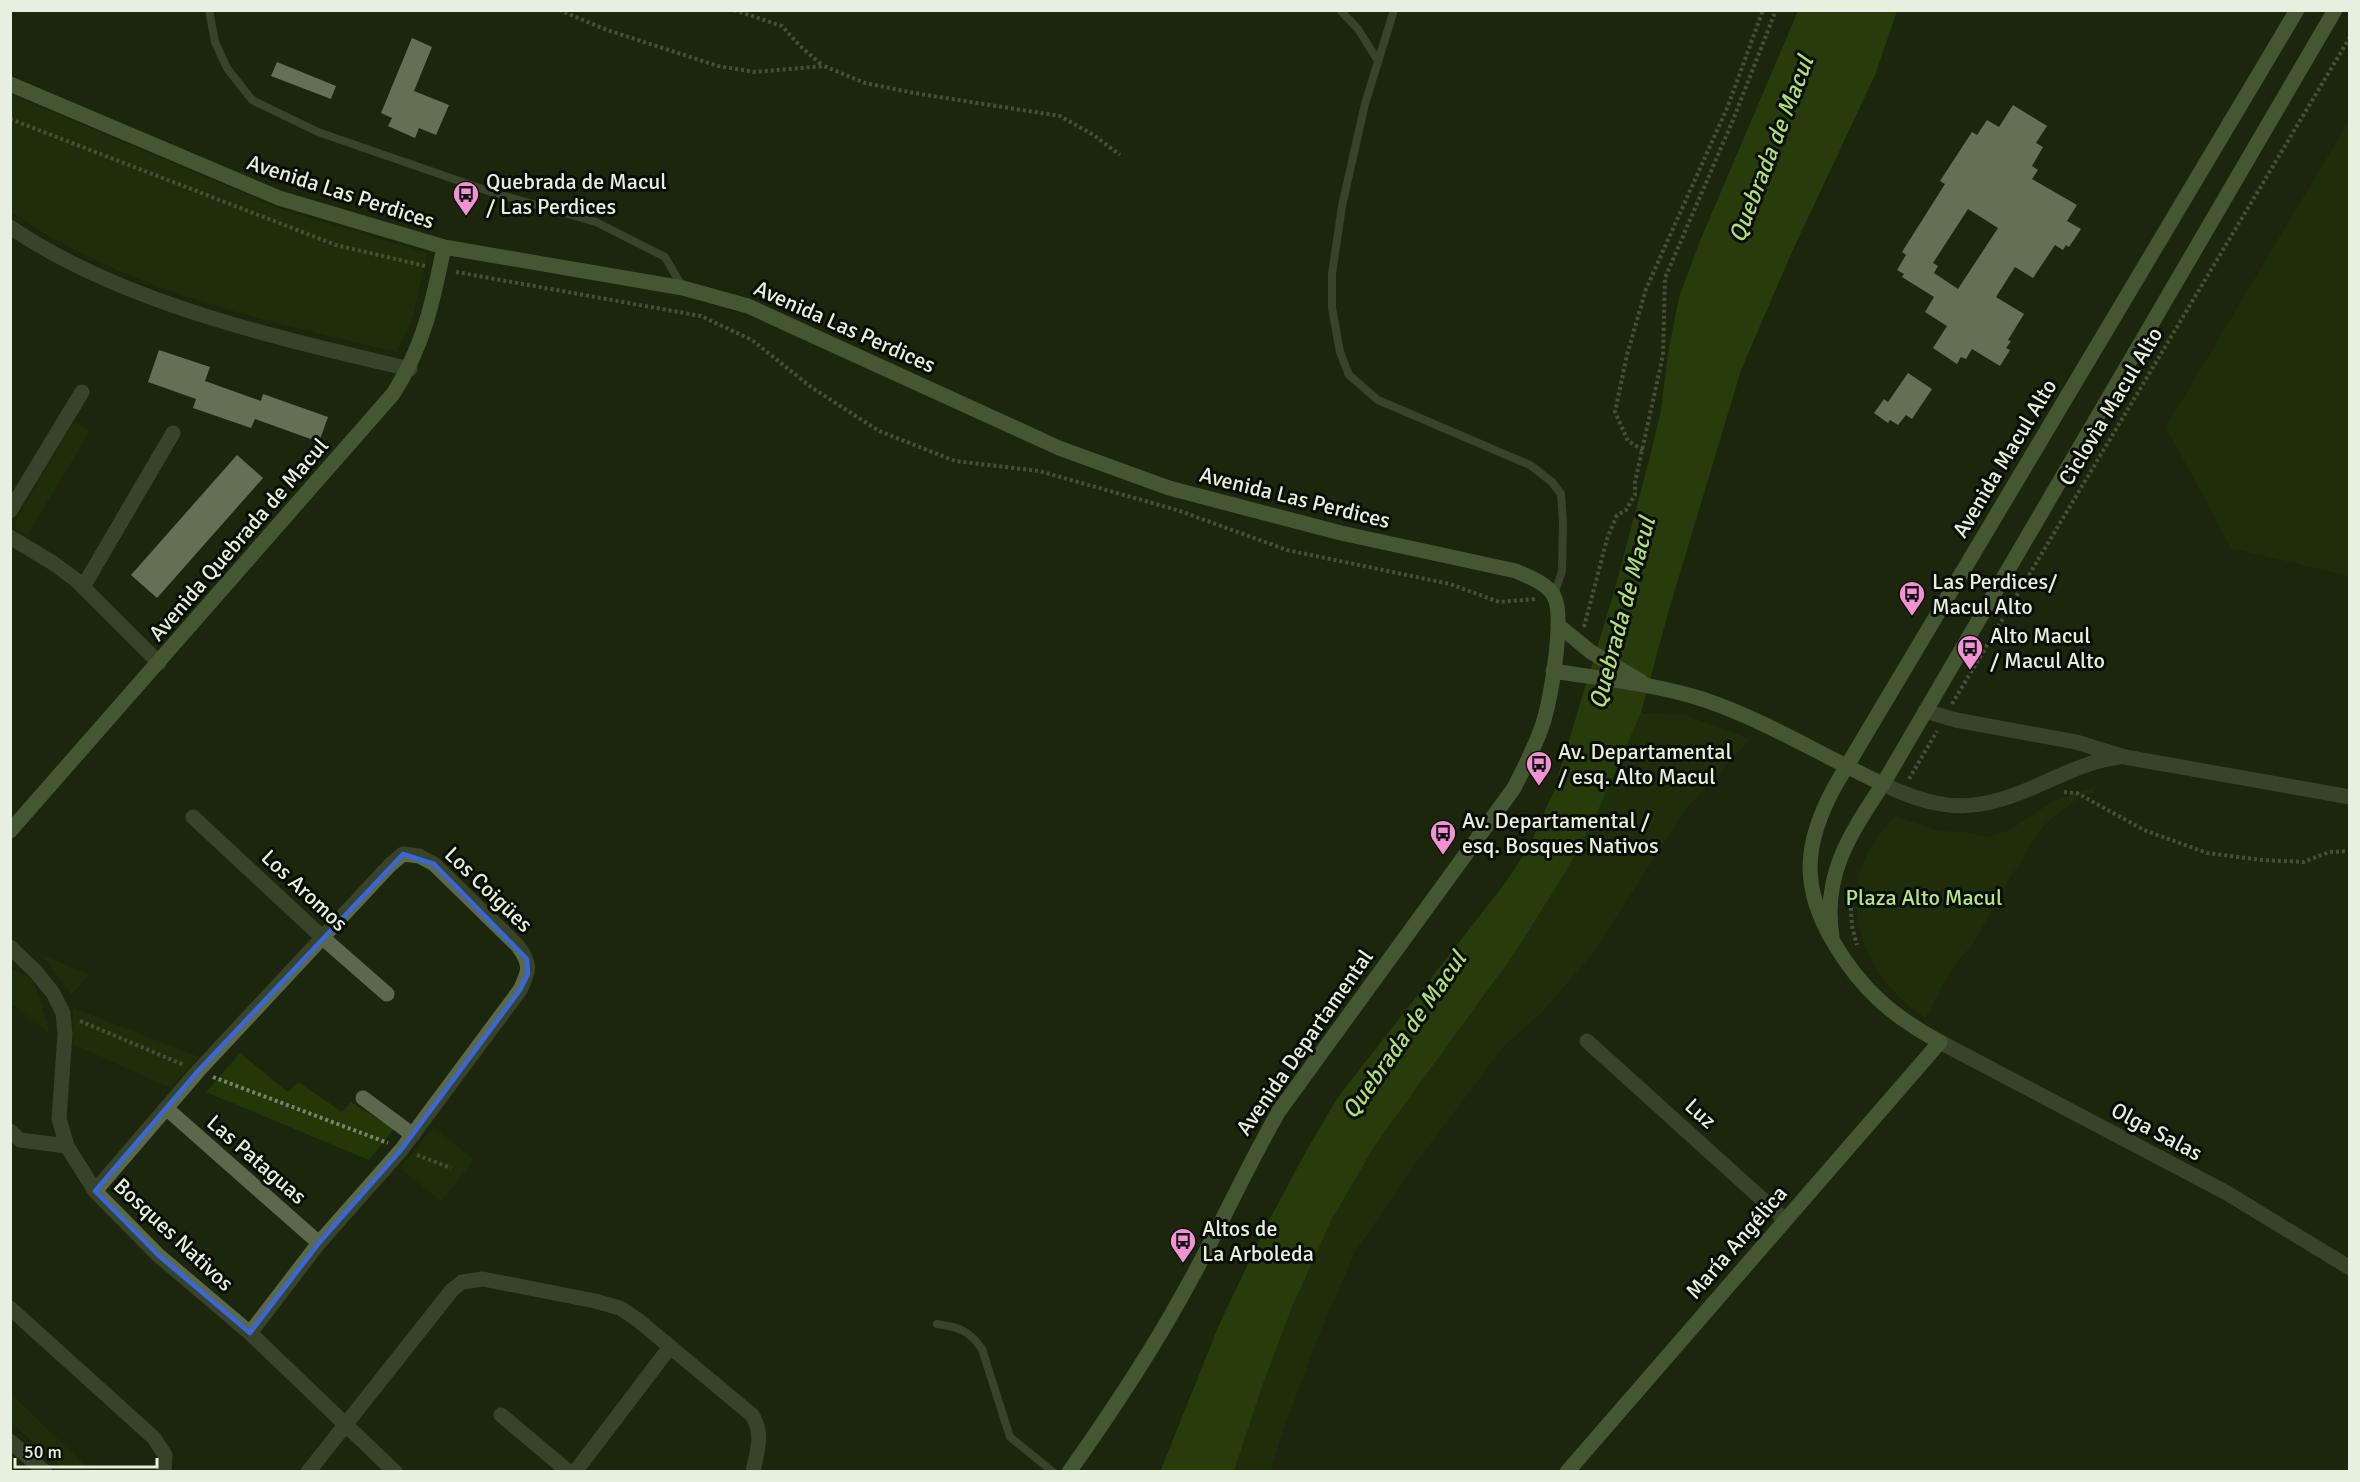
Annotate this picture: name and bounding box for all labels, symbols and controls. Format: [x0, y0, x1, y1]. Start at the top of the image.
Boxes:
water label: Quebrada de Macul [1722, 50, 1821, 246]
street label: Avenida Las Perdices [244, 148, 438, 235]
place label: Quebrada de Macul / Las Perdices [486, 168, 667, 220]
bus stop icon: Quebrada de Macul / Las Perdices [451, 179, 481, 217]
street label: Avenida Las Perdices [750, 274, 940, 379]
street label: Ciclovìa Macul Alto [2053, 322, 2168, 490]
street label: Avenida Macul Alto [1946, 374, 2062, 542]
street label: Avenida Quebrada de Macul [143, 432, 334, 646]
street label: Avenida Las Perdices [1197, 461, 1393, 534]
water label: Quebrada de Macul [1582, 512, 1663, 712]
place label: Las Perdices/ Macul Alto [1932, 568, 2058, 620]
bus stop icon: Las Perdices/ Macul Alto [1897, 579, 1927, 617]
place label: Alto Macul / Macul Alto [1990, 622, 2105, 674]
bus stop icon: Alto Macul / Macul Alto [1955, 633, 1985, 671]
place label: Av. Departamental / esq. Alto Macul [1558, 738, 1732, 790]
bus stop icon: Av. Departamental / esq. Alto Macul [1524, 749, 1554, 787]
place label: Av. Departamental / esq. Bosques Nativos [1462, 807, 1659, 859]
bus stop icon: Av. Departamental / esq. Bosques Nativos [1428, 818, 1458, 856]
street label: Los Coigües [439, 841, 538, 938]
street label: Los Aromos [256, 844, 353, 937]
park label: Plaza Alto Macul [1846, 884, 2002, 911]
street label: Avenida Departamental [1230, 944, 1379, 1140]
water label: Quebrada de Macul [1335, 944, 1474, 1124]
street label: Luz [1679, 1092, 1722, 1134]
street label: Olga Salas [2107, 1096, 2207, 1167]
street label: Las Pataguas [201, 1109, 312, 1210]
street label: Bosques Nativos [108, 1172, 239, 1297]
street label: María Angélica [1680, 1180, 1793, 1304]
place label: Altos de La Arboleda [1202, 1215, 1314, 1267]
bus stop icon: Altos de La Arboleda [1168, 1226, 1198, 1264]
scale bar [15, 1431, 158, 1469]
text: 50 m [24, 1441, 62, 1463]

